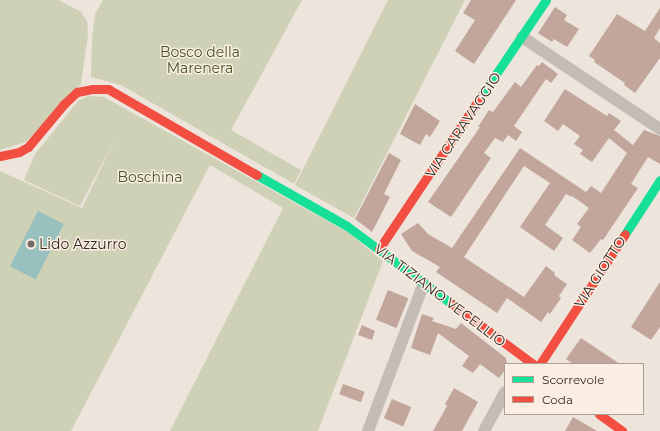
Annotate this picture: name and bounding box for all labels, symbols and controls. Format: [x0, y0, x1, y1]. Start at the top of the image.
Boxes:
park label: Bosco della Marenera [160, 44, 240, 76]
street label: VIA CARAVAGGIO [421, 69, 505, 181]
park label: Boschina [118, 169, 182, 185]
street label: VIA GIOTTO [571, 233, 629, 311]
place label: Lido Azzurro [39, 236, 126, 252]
marker: Lido Azzurro [26, 239, 36, 249]
street label: VIA TIZIANO VECELLIO [371, 240, 509, 350]
legend [504, 363, 644, 415]
text: Scorrevole [542, 372, 604, 387]
text: Coda [542, 392, 573, 407]

